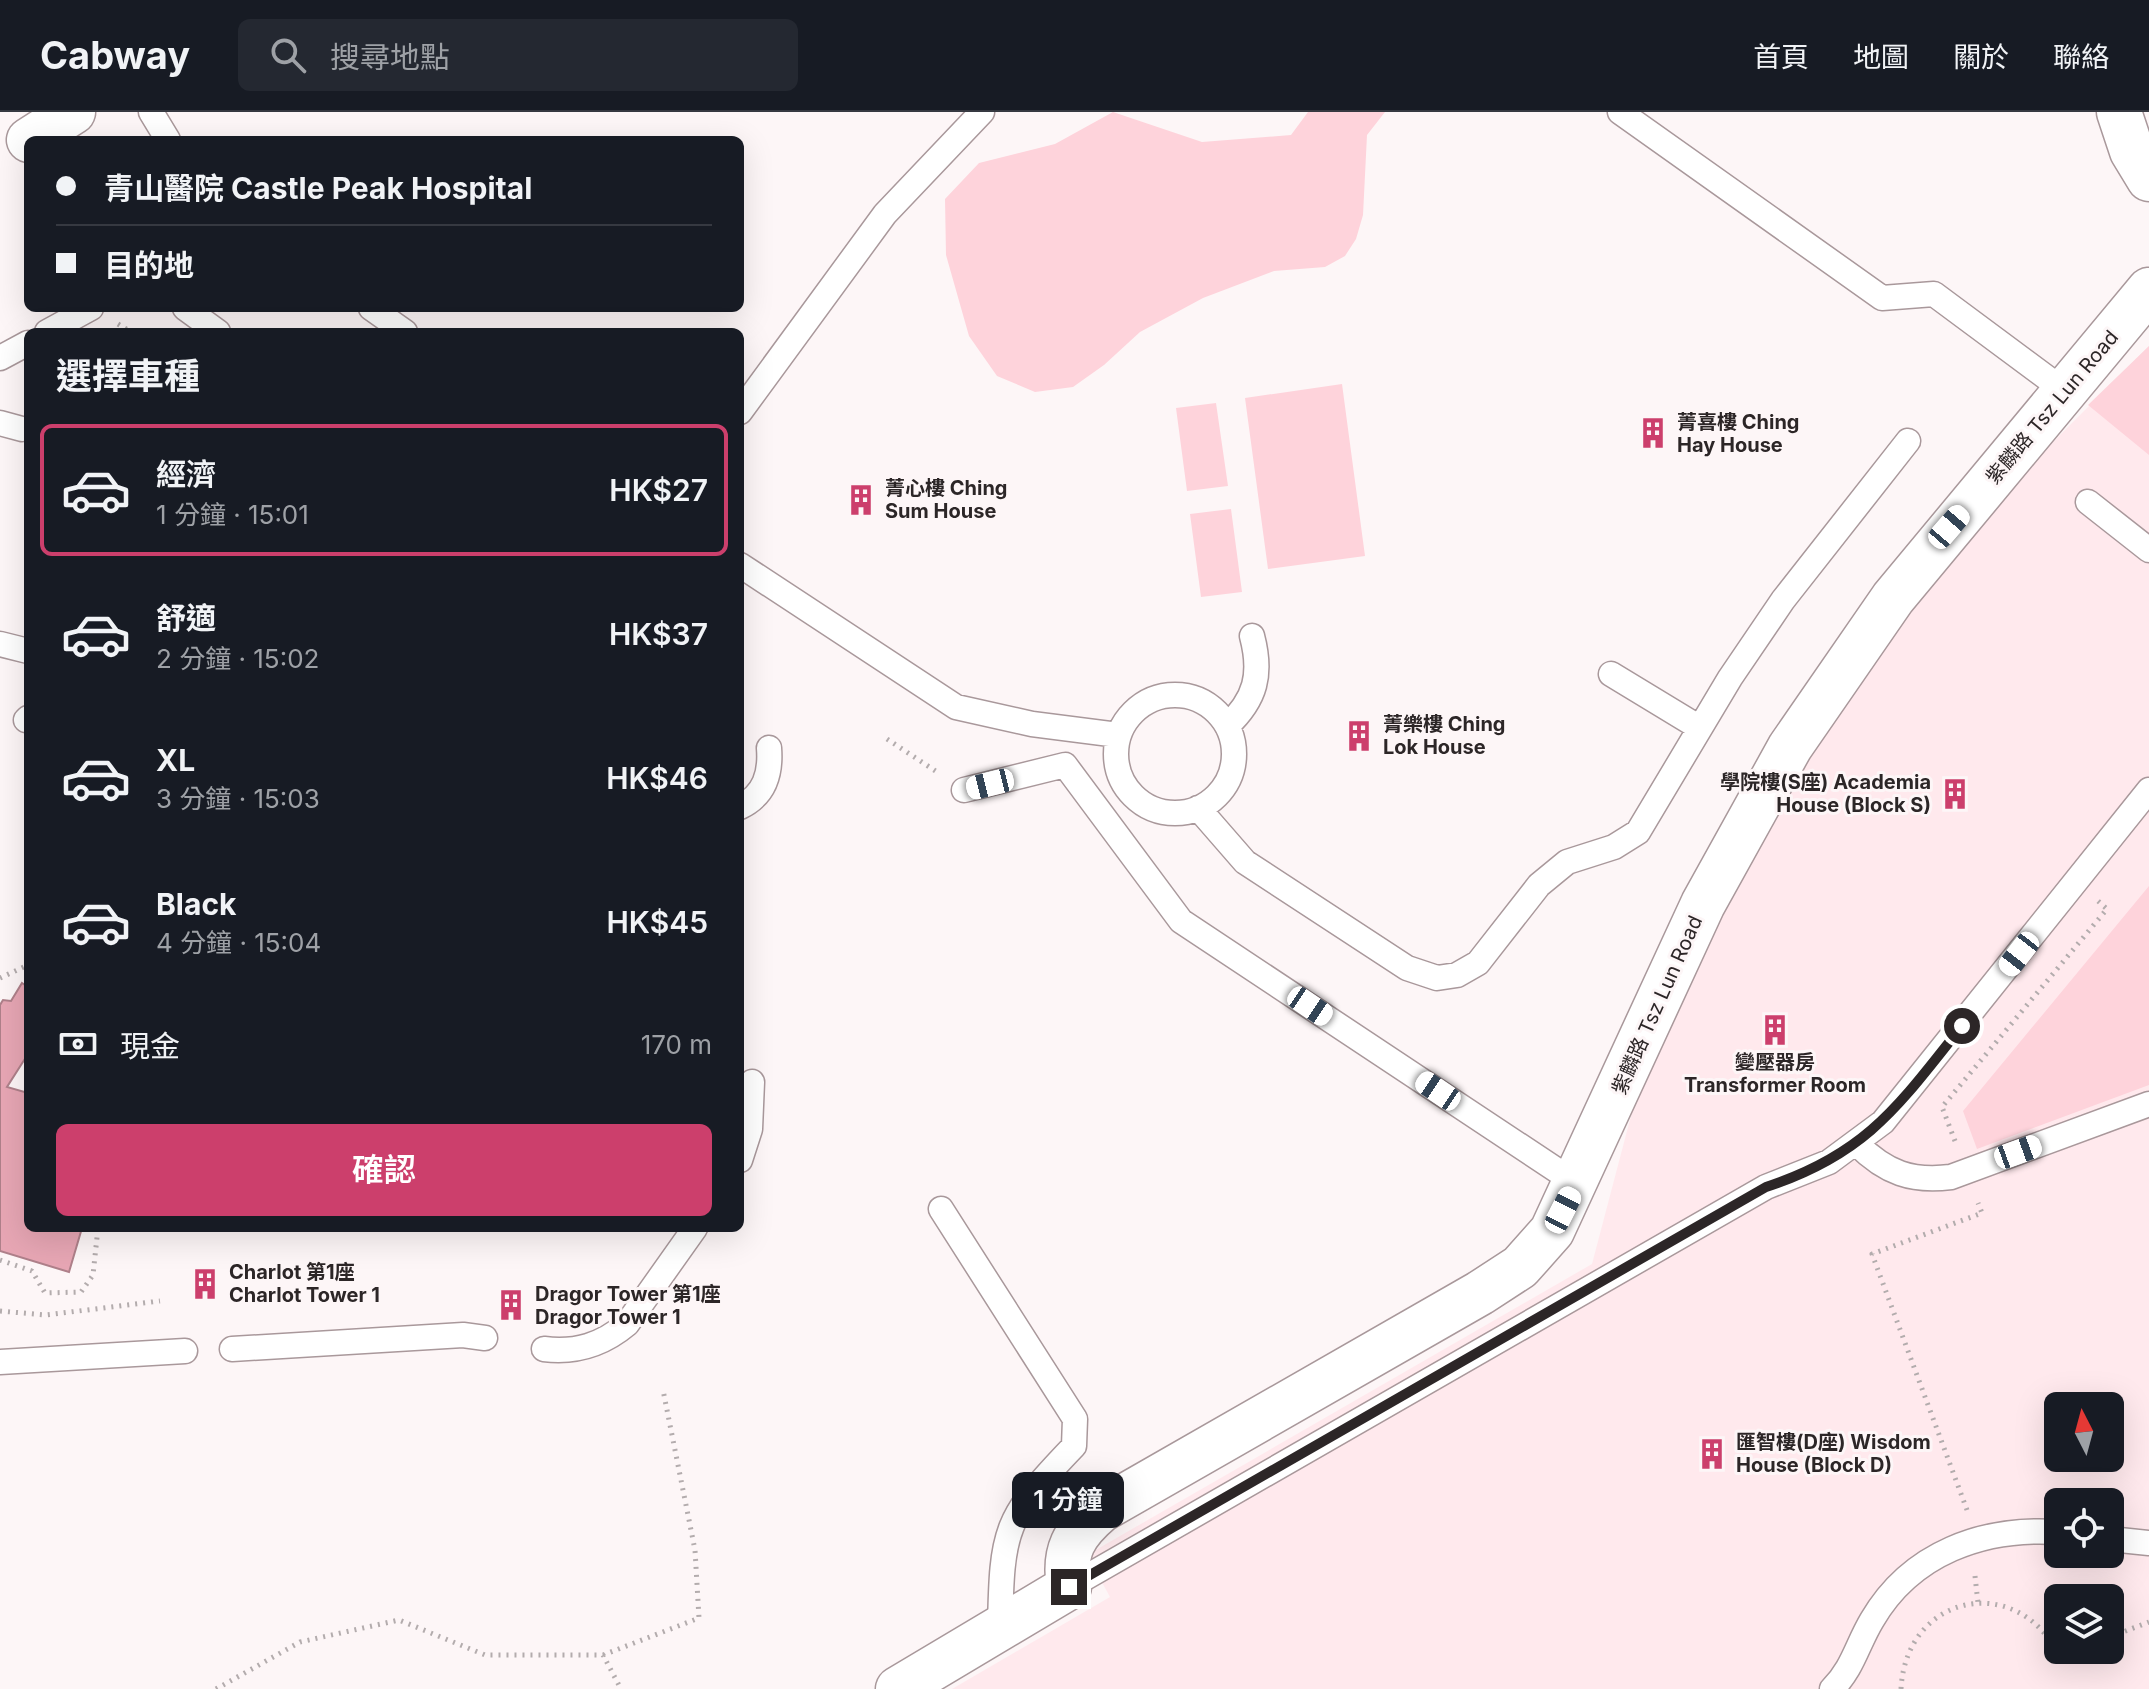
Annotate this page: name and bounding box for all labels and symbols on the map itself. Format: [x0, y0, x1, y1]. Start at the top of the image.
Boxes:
street label: 紫麟路 Tsz Lun Road [1981, 325, 2123, 489]
place label: 菁喜樓 Ching Hay House [1677, 410, 1800, 457]
building icon: 菁喜樓 Ching Hay House [1636, 416, 1670, 450]
place label: 菁心樓 Ching Sum House [885, 476, 1008, 523]
building icon: 菁心樓 Ching Sum House [844, 483, 878, 517]
car [1924, 501, 1974, 553]
place label: 菁樂樓 Ching Lok House [1383, 712, 1506, 759]
building icon: 菁樂樓 Ching Lok House [1342, 719, 1376, 753]
car [964, 767, 1016, 801]
place label: 學院樓(S座) Academia House (Block S) [1720, 770, 1931, 817]
building icon: 學院樓(S座) Academia House (Block S) [1938, 777, 1972, 811]
street label: 紫麟路 Tsz Lun Road [1607, 912, 1707, 1098]
car [1995, 928, 2043, 980]
car [1283, 983, 1337, 1029]
route start [1944, 1008, 1980, 1044]
building icon: 變壓器房 Transformer Room [1758, 1013, 1792, 1047]
place label: 變壓器房 Transformer Room [1684, 1050, 1866, 1097]
car [1411, 1068, 1465, 1114]
car [1991, 1133, 2045, 1171]
car [1541, 1183, 1585, 1237]
place label: Charlot 第1座 Charlot Tower 1 [229, 1260, 380, 1307]
building icon: Charlot 第1座 Charlot Tower 1 [188, 1267, 222, 1301]
place label: Dragor Tower 第1座 Dragor Tower 1 [535, 1282, 721, 1329]
building icon: Dragor Tower 第1座 Dragor Tower 1 [494, 1288, 528, 1322]
north arrow [2044, 1392, 2124, 1472]
place label: 匯智樓(D座) Wisdom House (Block D) [1736, 1430, 1931, 1477]
building icon: 匯智樓(D座) Wisdom House (Block D) [1695, 1437, 1729, 1471]
callout: 1 分鐘 [1013, 1471, 1125, 1527]
route end [1051, 1569, 1087, 1605]

